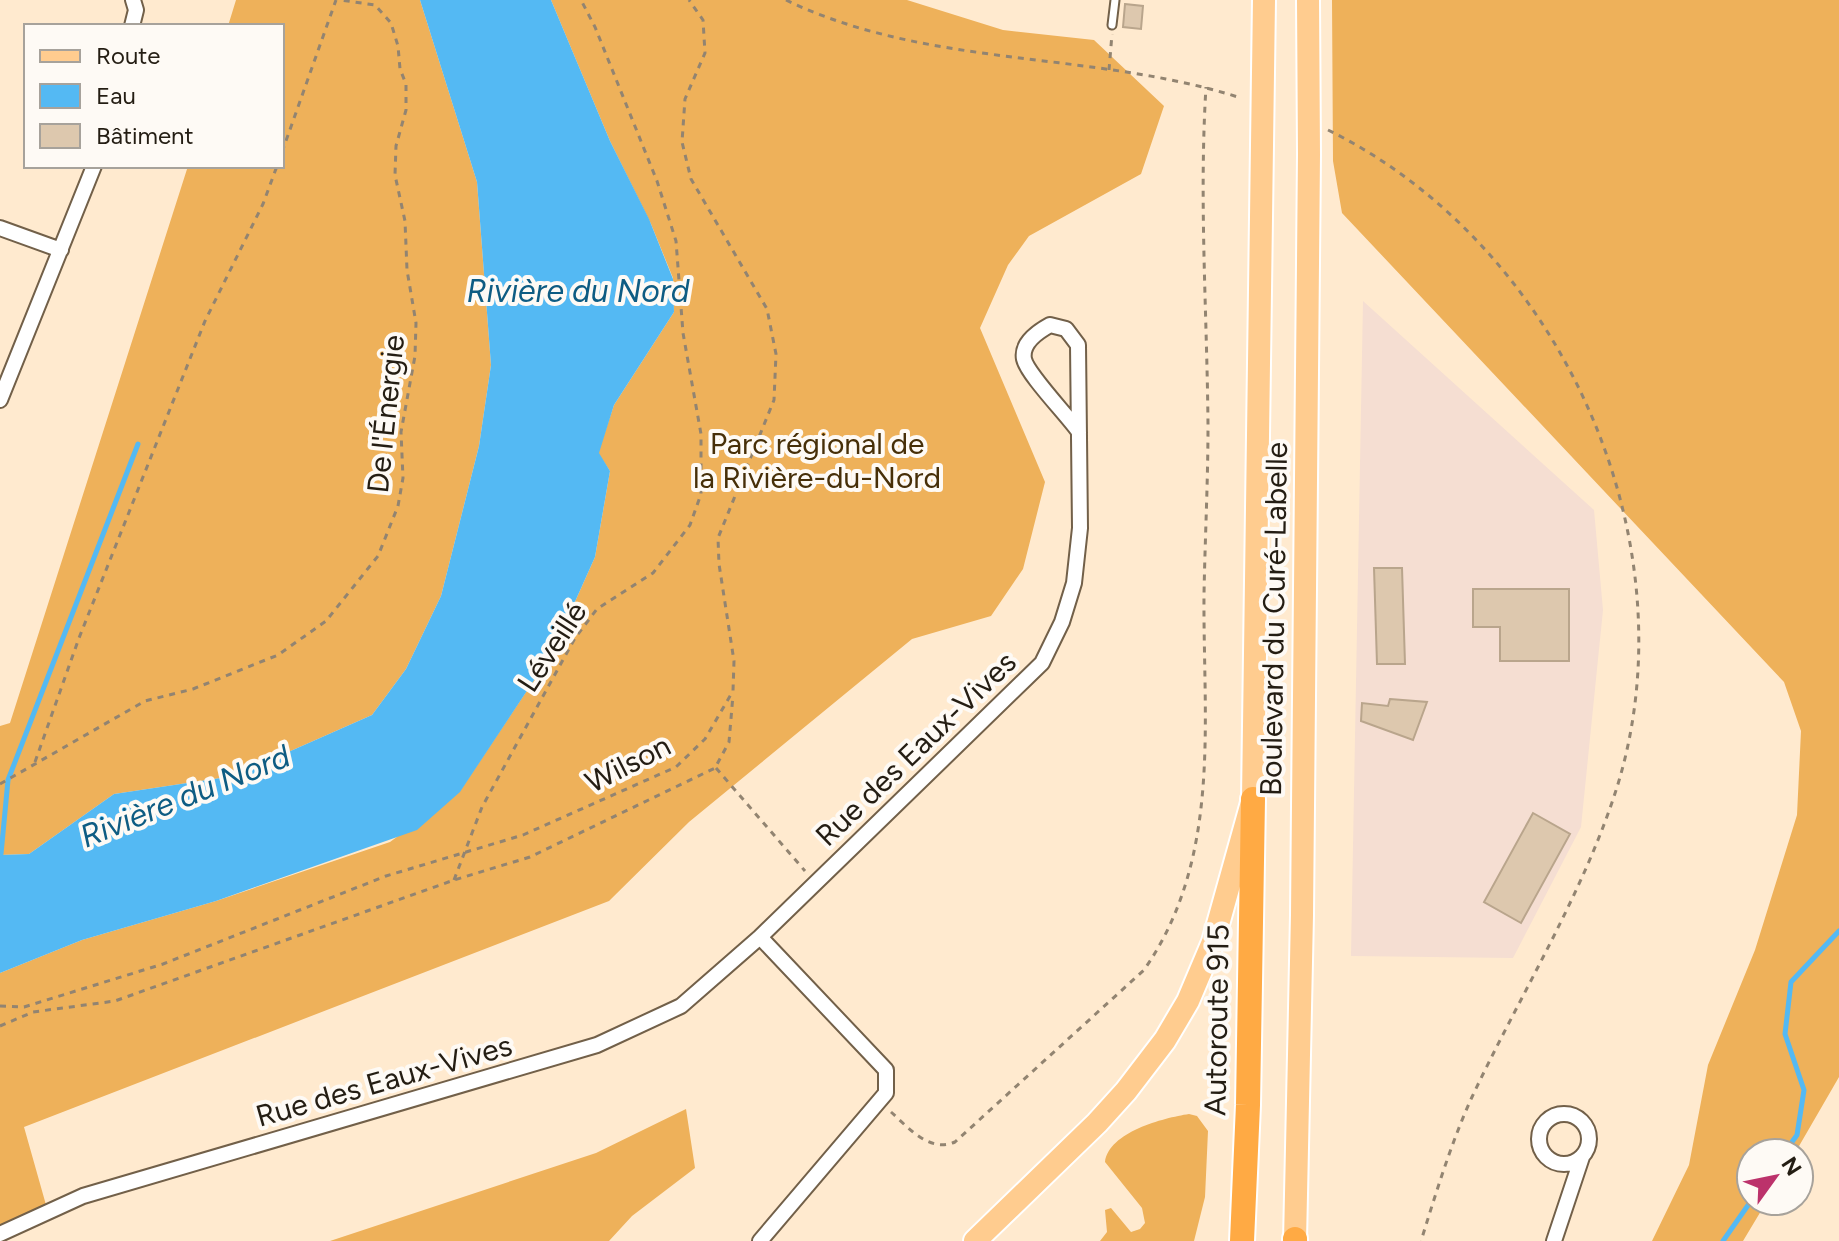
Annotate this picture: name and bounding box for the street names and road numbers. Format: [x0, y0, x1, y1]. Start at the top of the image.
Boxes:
street label: De l'Énergie [359, 333, 412, 495]
street label: Boulevard du Curé-Labelle [1252, 442, 1295, 796]
street label: Léveillé [509, 595, 594, 699]
street label: Rue des Eaux-Vives [808, 643, 1024, 854]
street label: Wilson [579, 727, 676, 801]
street label: Autoroute 915 [1196, 924, 1237, 1116]
street label: Rue des Eaux-Vives [252, 1026, 516, 1135]

